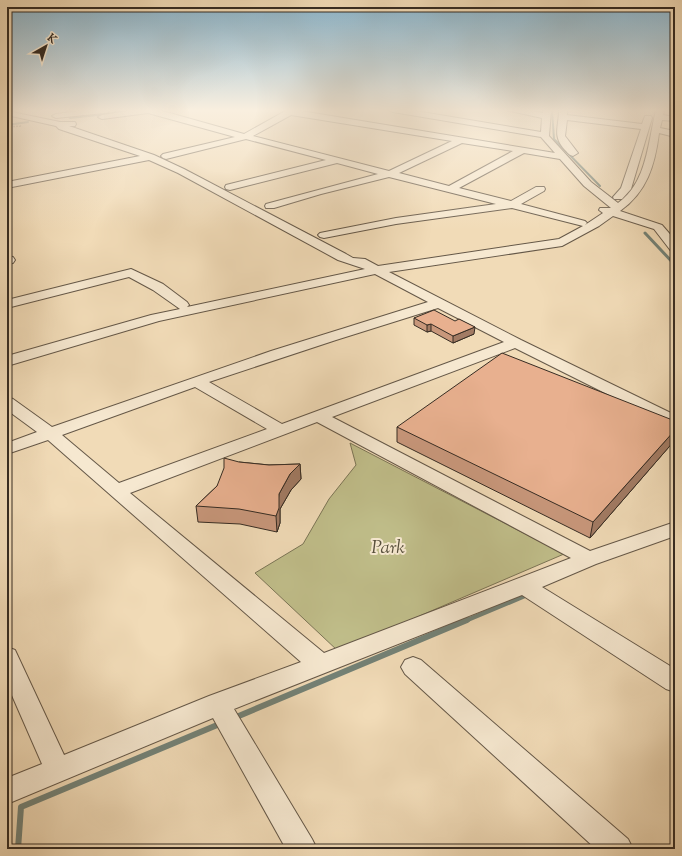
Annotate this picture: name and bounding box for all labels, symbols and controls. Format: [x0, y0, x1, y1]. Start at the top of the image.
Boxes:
north arrow [26, 26, 66, 66]
text: K [43, 30, 60, 48]
park label: Park [371, 535, 405, 562]

